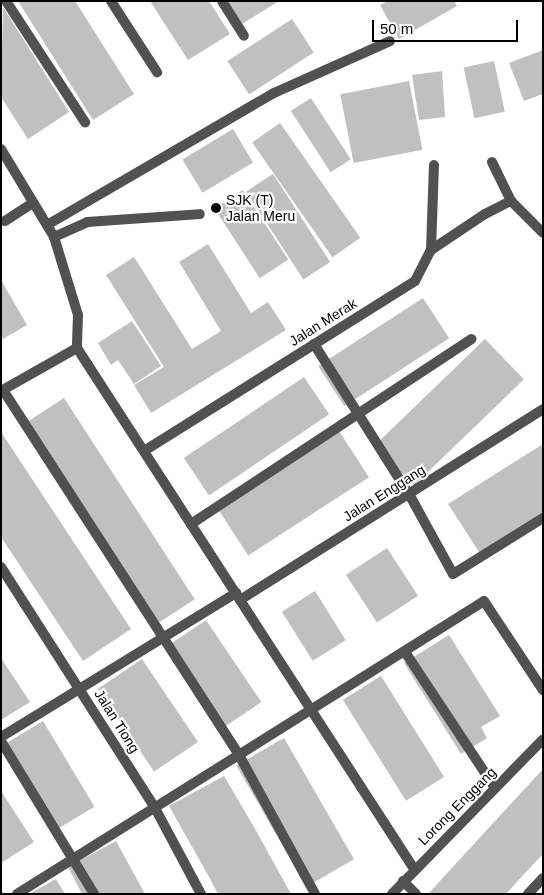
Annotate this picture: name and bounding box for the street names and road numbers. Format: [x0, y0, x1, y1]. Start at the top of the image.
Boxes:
street label: Jalan Merak [286, 295, 360, 349]
street label: Jalan Enggang [340, 461, 428, 525]
street label: Jalan Tiong [91, 686, 143, 756]
street label: Lorong Enggang [414, 763, 500, 849]

